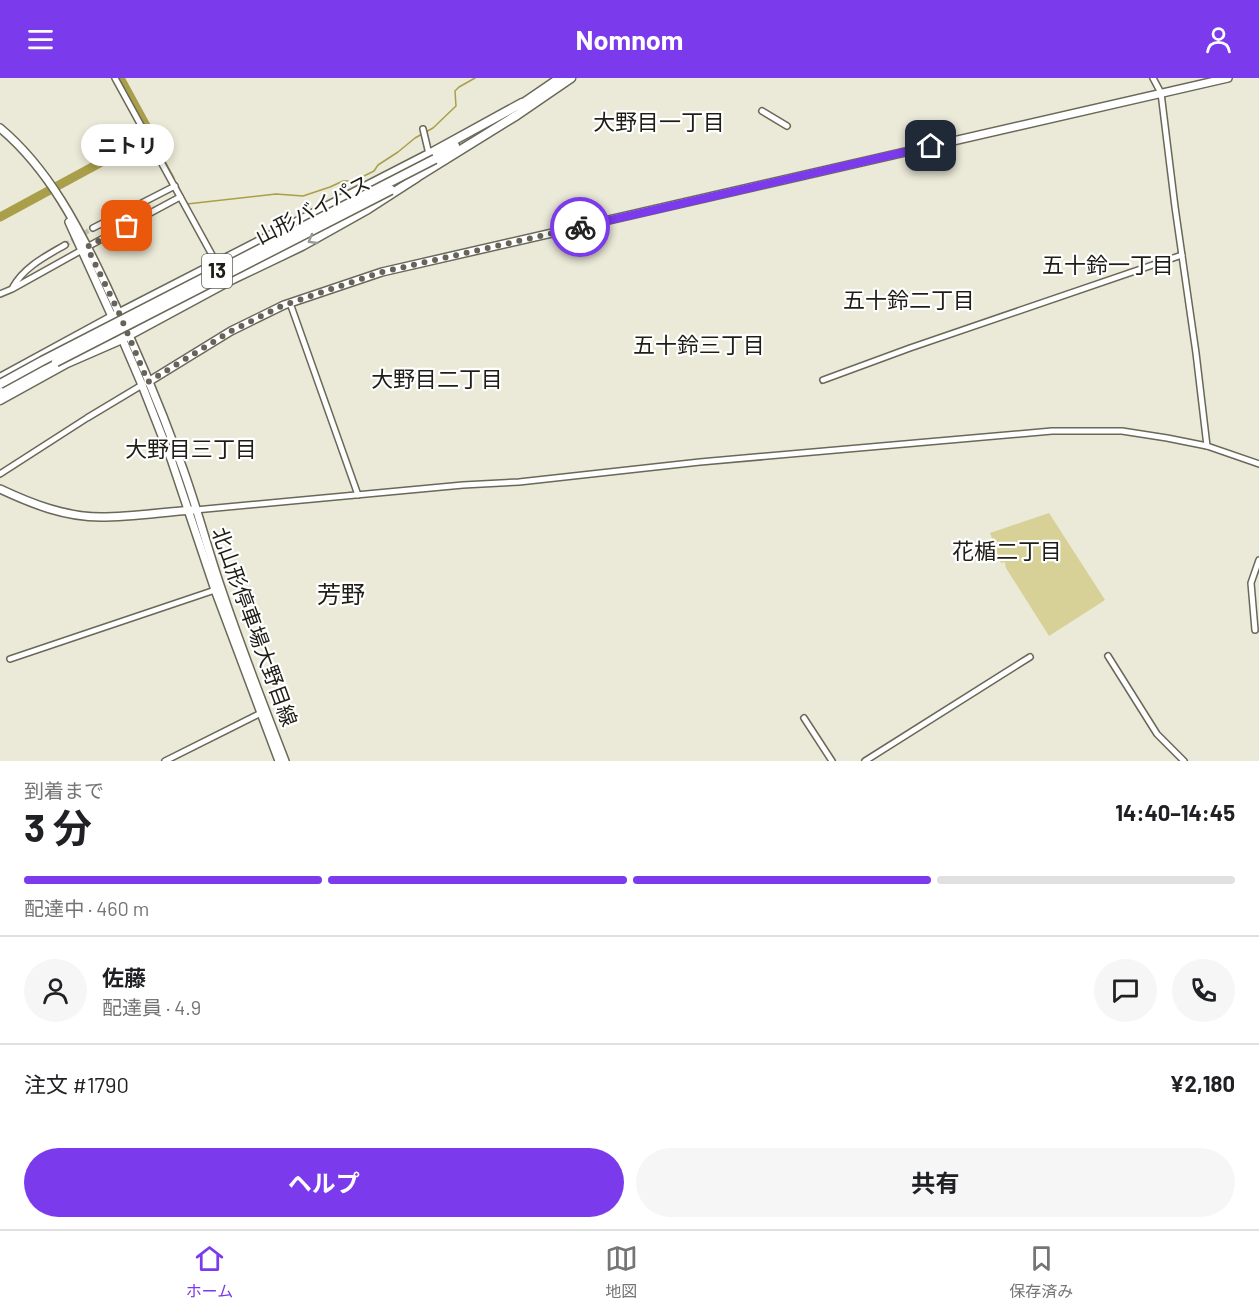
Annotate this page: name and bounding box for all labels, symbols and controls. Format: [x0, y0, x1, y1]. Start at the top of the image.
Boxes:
icon: menu [24, 23, 57, 56]
text: Nomnom [576, 23, 683, 55]
icon: person [1202, 23, 1235, 56]
district label: 大野目一丁目 [593, 108, 725, 134]
pin [905, 120, 956, 171]
callout: ニトリ [80, 124, 174, 166]
icon: home [914, 129, 947, 162]
text: ニトリ [98, 133, 158, 157]
street label: 山形バイパス [251, 169, 374, 248]
courier [550, 197, 610, 257]
pin [101, 200, 152, 251]
icon: bag [110, 209, 143, 242]
icon: bike [564, 211, 597, 244]
one-way arrow [308, 233, 318, 245]
district label: 五十鈴一丁目 [1042, 251, 1174, 277]
road number: 13 [202, 254, 232, 288]
district label: 五十鈴二丁目 [843, 286, 975, 312]
district label: 五十鈴三丁目 [633, 331, 765, 357]
district label: 大野目二丁目 [371, 365, 503, 391]
district label: 大野目三丁目 [125, 435, 257, 461]
street label: 北山形停車場大野目線 [208, 524, 303, 729]
district label: 花楯二丁目 [952, 537, 1062, 563]
district label: 芳野 [317, 579, 365, 608]
text: 到着まで [24, 778, 104, 802]
text: 14:40–14:45 [1115, 799, 1235, 825]
text: 3 分 [24, 803, 92, 850]
text: 配達中 · 460 m [24, 896, 149, 920]
button: person [24, 959, 87, 1022]
button: chat [1094, 959, 1157, 1022]
button: phone [1172, 959, 1235, 1022]
text: 佐藤 [102, 964, 146, 990]
text: 配達員 · 4.9 [102, 995, 201, 1019]
text: ¥2,180 [1170, 1070, 1235, 1096]
text: 注文 #1790 [24, 1071, 129, 1097]
button: ヘルプ [24, 1148, 624, 1217]
button: 共有 [636, 1148, 1235, 1217]
tab: ホーム [186, 1242, 233, 1302]
tab: 地図 [605, 1242, 638, 1302]
tab: 保存済み [1009, 1242, 1073, 1302]

